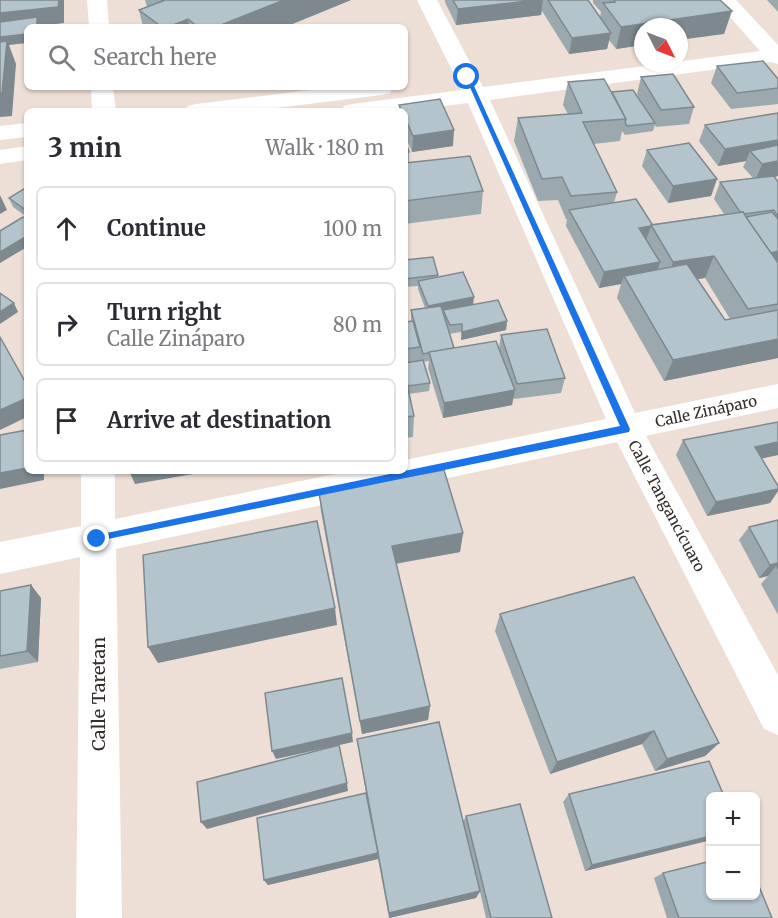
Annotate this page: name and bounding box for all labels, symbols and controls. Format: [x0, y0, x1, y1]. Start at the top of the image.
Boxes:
north arrow [634, 18, 688, 72]
search box [24, 24, 408, 90]
icon: search [45, 41, 78, 74]
text: Search here [93, 43, 216, 71]
route start [453, 63, 479, 89]
text: 3 min [48, 131, 122, 164]
text: Walk · 180 m [266, 135, 384, 160]
icon: ahead [50, 212, 83, 245]
text: Continue [107, 214, 206, 242]
text: 100 m [323, 216, 382, 241]
text: Turn right [107, 298, 221, 326]
icon: right [50, 308, 83, 341]
text: 80 m [333, 312, 382, 337]
text: Calle Zináparo [107, 326, 245, 351]
street label: Calle Zináparo [653, 391, 759, 431]
icon: arrive [50, 404, 83, 437]
text: Arrive at destination [107, 406, 331, 434]
street label: Calle Tangancícuaro [624, 437, 710, 575]
route end [83, 525, 109, 551]
street label: Calle Taretan [87, 637, 110, 751]
map controls [706, 792, 760, 900]
button: + [706, 792, 760, 846]
button: − [706, 846, 760, 900]

